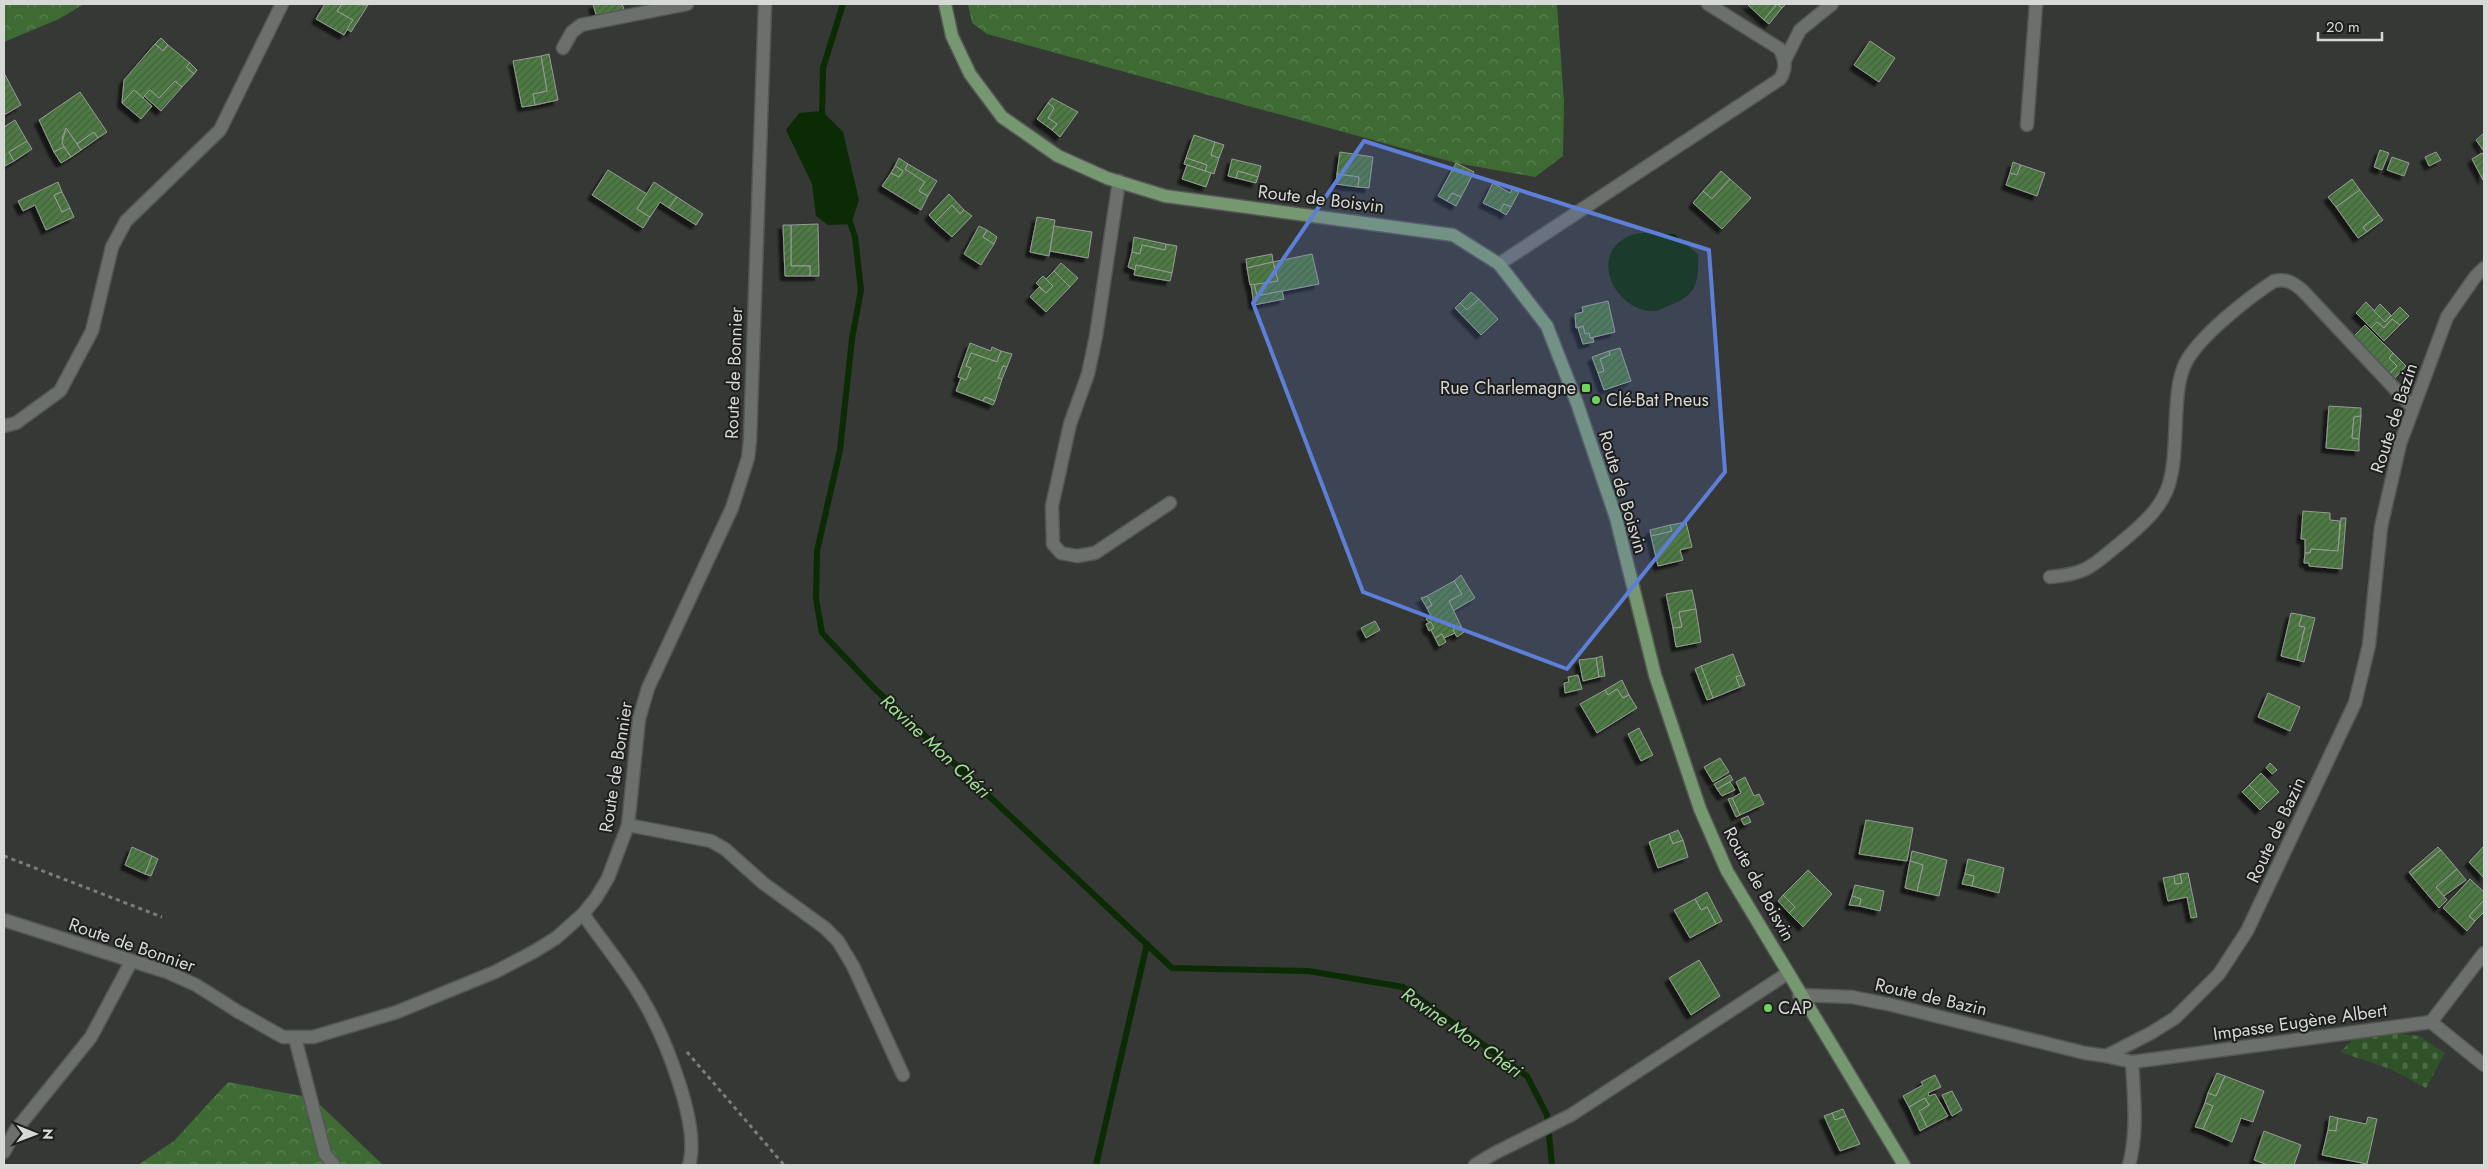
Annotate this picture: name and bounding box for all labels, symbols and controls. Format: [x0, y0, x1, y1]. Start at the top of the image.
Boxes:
scale bar [2318, 10, 2382, 42]
text: 20 m [2326, 16, 2360, 38]
street label: Route de Boisvin [1256, 178, 1386, 220]
street label: Route de Bonnier [719, 306, 749, 440]
street label: Route de Bazin [2364, 360, 2424, 476]
place label: Rue Charlemagne [1440, 375, 1576, 401]
marker: Rue Charlemagne [1580, 382, 1592, 394]
place label: Clé-Bat Pneus [1606, 387, 1709, 413]
marker: Clé-Bat Pneus [1590, 394, 1602, 406]
street label: Route de Boisvin [1592, 427, 1654, 557]
water label: Ravine Mon Chéri [875, 688, 998, 805]
street label: Route de Bonnier [593, 699, 639, 834]
street label: Route de Bazin [2240, 773, 2312, 887]
street label: Route de Boisvin [1717, 822, 1801, 946]
street label: Route de Bonnier [65, 911, 199, 979]
street label: Route de Bazin [1872, 971, 1990, 1023]
water label: Ravine Mon Chéri [1396, 981, 1529, 1085]
place label: CAP [1778, 995, 1812, 1021]
street label: Impasse Eugène Albert [2211, 997, 2389, 1047]
marker: CAP [1762, 1002, 1774, 1014]
north arrow [10, 1109, 60, 1159]
text: N [38, 1128, 58, 1140]

